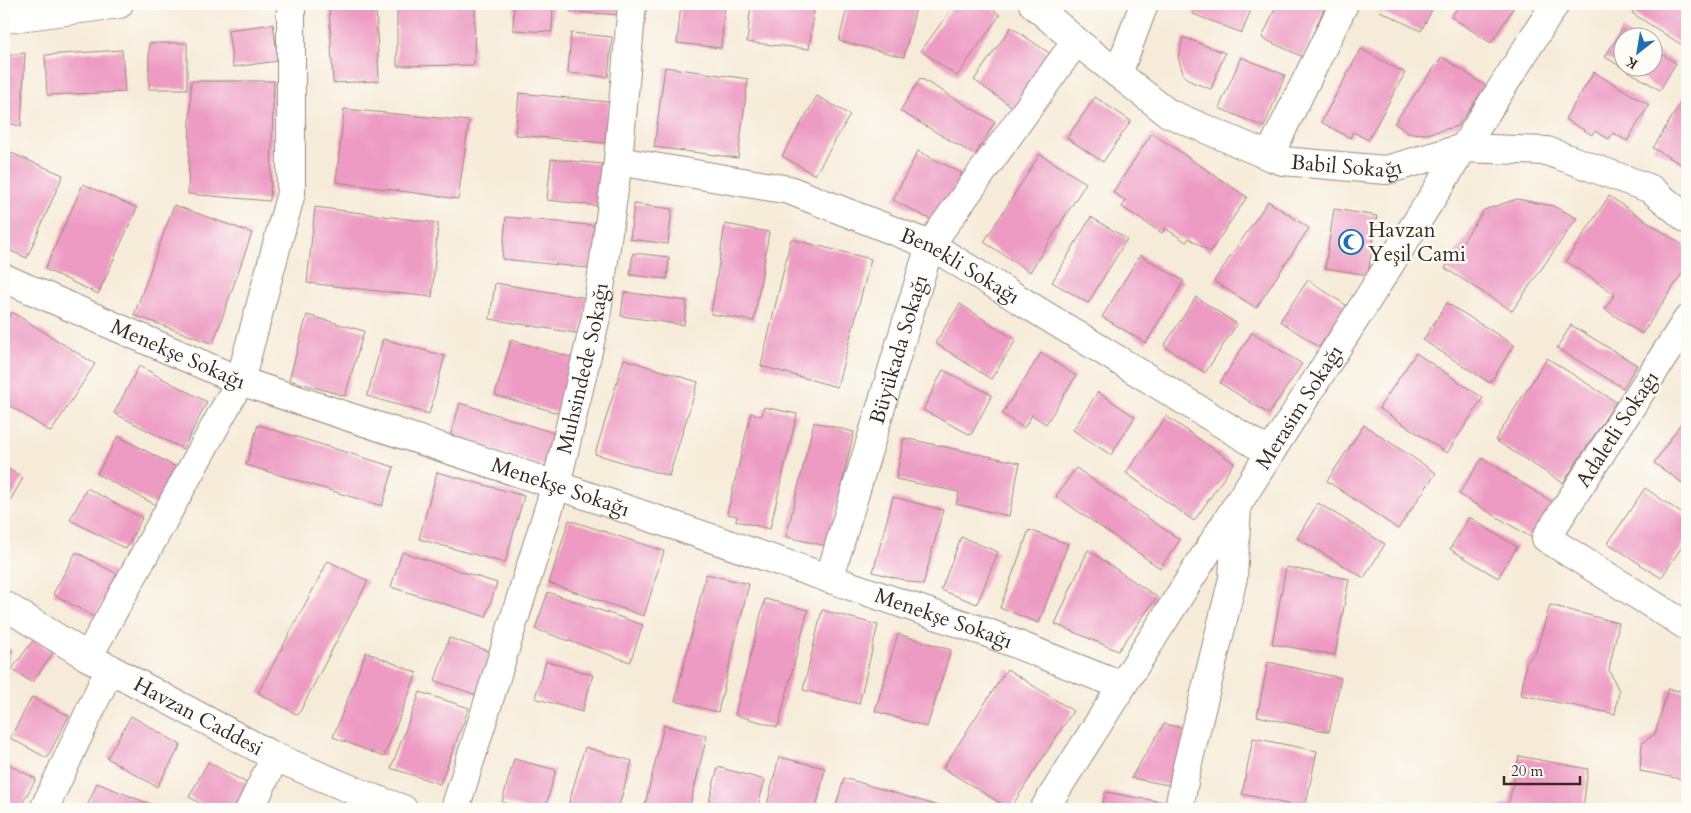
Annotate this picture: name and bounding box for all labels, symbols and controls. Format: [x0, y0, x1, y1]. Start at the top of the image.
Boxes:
north arrow [1614, 28, 1664, 78]
text: K [1621, 51, 1641, 74]
street label: Babil Sokağı [1290, 148, 1406, 185]
place label: Havzan Yeşil Cami [1368, 216, 1466, 269]
street label: Benekli Sokağı [896, 221, 1025, 312]
mosque icon: Havzan Yeşil Cami [1338, 229, 1364, 255]
street label: Büyükada Sokağı [863, 271, 935, 428]
street label: Muhsindede Sokağı [550, 281, 616, 457]
street label: Menekşe Sokağı [106, 312, 249, 397]
street label: Merasim Sokağı [1249, 339, 1350, 475]
street label: Adaletli Sokağı [1569, 365, 1666, 493]
street label: Menekşe Sokağı [487, 451, 633, 524]
street label: Menekşe Sokağı [871, 581, 1017, 656]
street label: Havzan Caddesi [128, 670, 268, 763]
scale bar [1504, 753, 1580, 785]
text: 20 m [1511, 761, 1543, 781]

